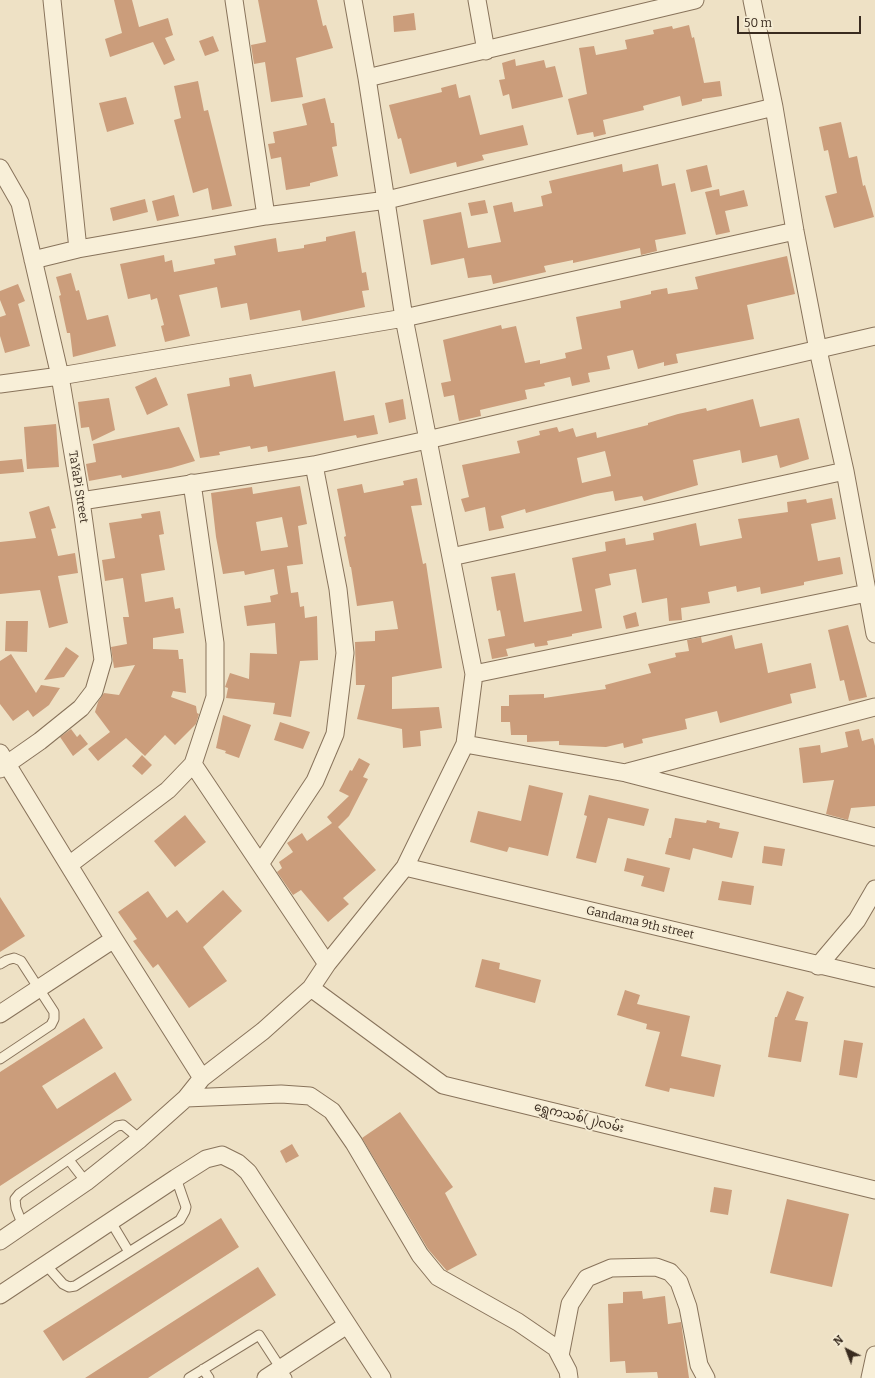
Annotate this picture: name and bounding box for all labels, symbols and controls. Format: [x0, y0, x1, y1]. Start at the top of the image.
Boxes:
scale bar [739, 8, 863, 34]
text: 50 m [744, 16, 772, 30]
street label: TaYaPi Street [65, 450, 91, 524]
street label: Gandama 9th street [585, 904, 695, 942]
street label: ရွှေကသစ်(၂)လမ်း [533, 1100, 625, 1136]
north arrow [827, 1330, 867, 1370]
text: N [831, 1333, 846, 1348]

